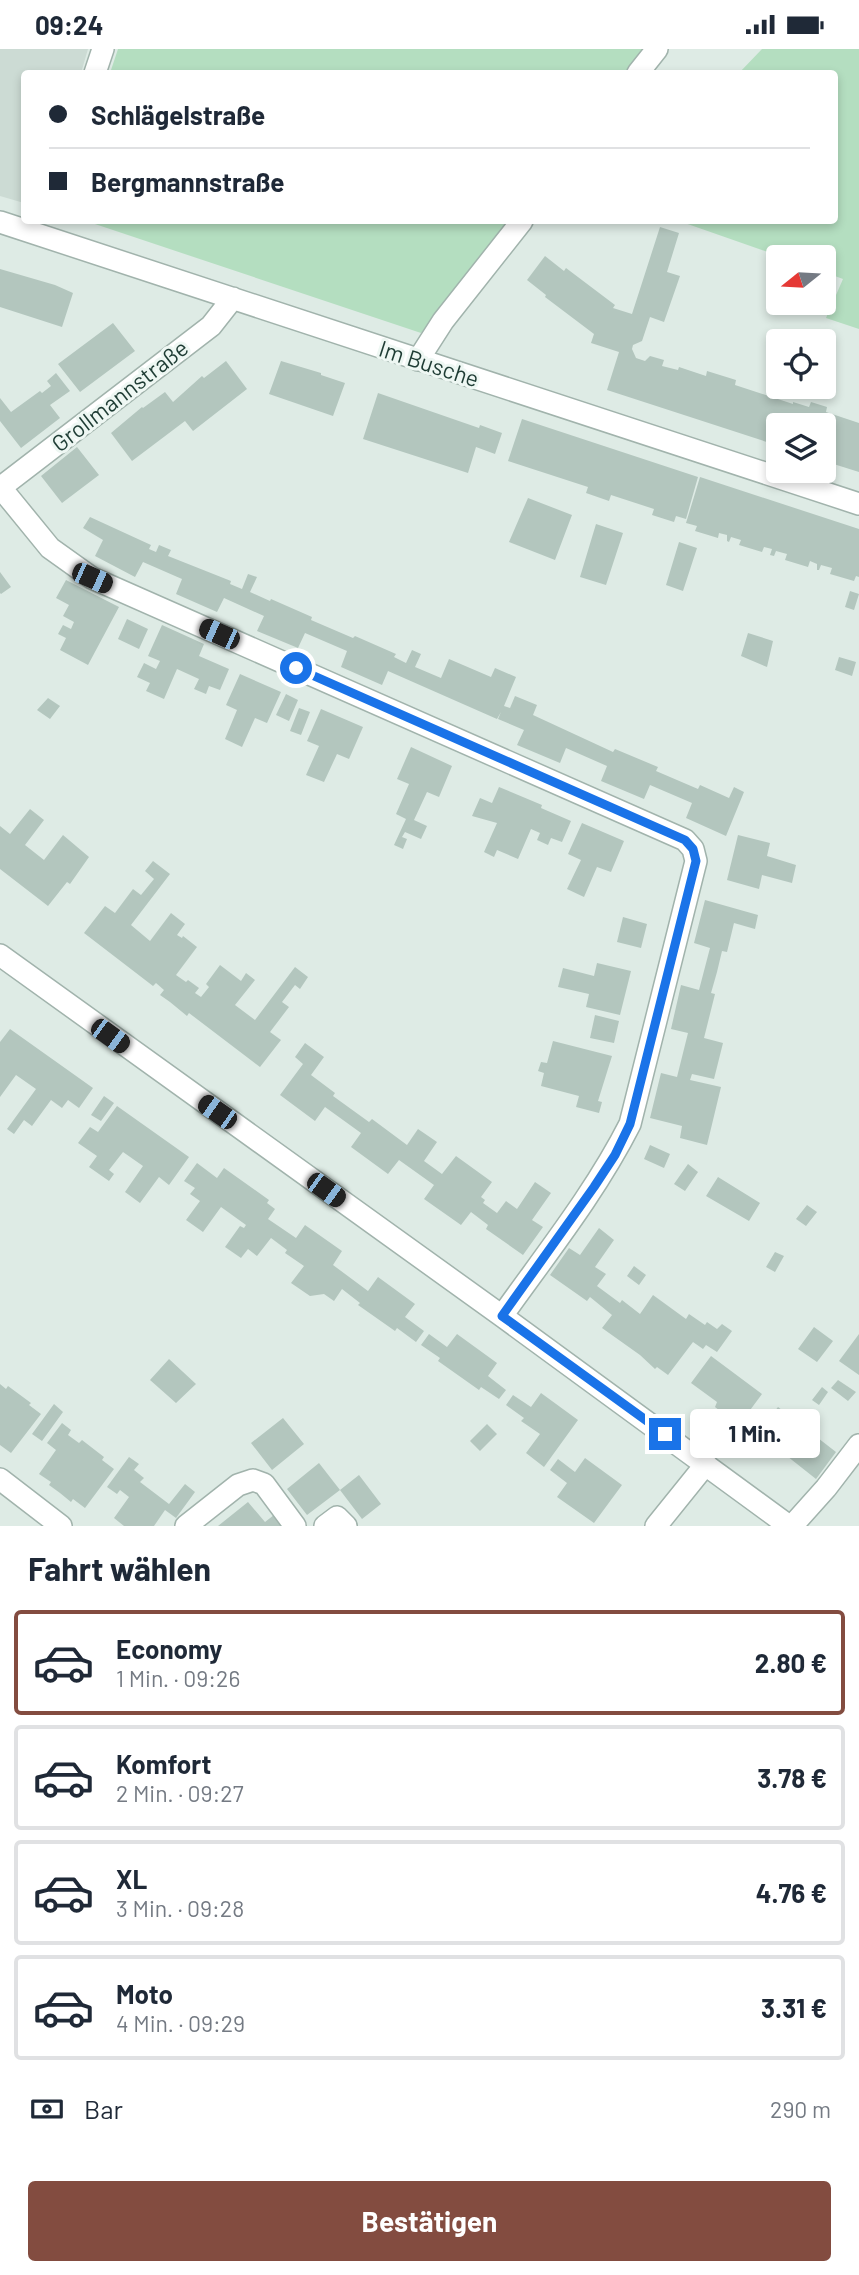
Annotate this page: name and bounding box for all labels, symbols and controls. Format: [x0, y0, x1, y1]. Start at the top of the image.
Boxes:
text: 09:24 [35, 9, 103, 40]
text: Schlägelstraße [91, 99, 265, 130]
text: Bergmannstraße [91, 166, 285, 197]
north arrow [766, 245, 836, 315]
map controls [766, 245, 836, 483]
button: locate [766, 329, 836, 399]
street label: Grollmannstraße [46, 333, 193, 457]
street label: Im Busche [376, 334, 483, 392]
button: layers [766, 413, 836, 483]
car [69, 560, 116, 596]
car [196, 616, 243, 652]
route start [280, 652, 312, 684]
car [87, 1015, 134, 1057]
car [194, 1091, 241, 1133]
car [303, 1169, 350, 1211]
callout: 1 Min. [690, 1409, 819, 1459]
route end [649, 1418, 681, 1450]
text: 1 Min. [728, 1419, 782, 1447]
text: Fahrt wählen [28, 1549, 211, 1587]
icon: car [32, 1631, 95, 1694]
text: Economy [116, 1633, 222, 1664]
text: 2.80 € [755, 1647, 827, 1678]
text: 1 Min. · 09:26 [116, 1664, 240, 1692]
icon: car [32, 1746, 95, 1809]
text: Komfort [116, 1748, 211, 1779]
text: 3.78 € [757, 1762, 827, 1793]
text: 2 Min. · 09:27 [116, 1779, 244, 1807]
icon: car [32, 1861, 95, 1924]
text: XL [116, 1863, 147, 1894]
text: 4.76 € [756, 1877, 827, 1908]
text: 3 Min. · 09:28 [116, 1894, 244, 1922]
icon: car [32, 1976, 95, 2039]
text: Moto [116, 1978, 173, 2009]
text: 3.31 € [761, 1992, 827, 2023]
text: 4 Min. · 09:29 [116, 2009, 245, 2037]
icon: cash [28, 2090, 66, 2128]
text: Bar [84, 2093, 123, 2124]
text: 290 m [770, 2095, 831, 2123]
button: Bestätigen [28, 2181, 831, 2261]

